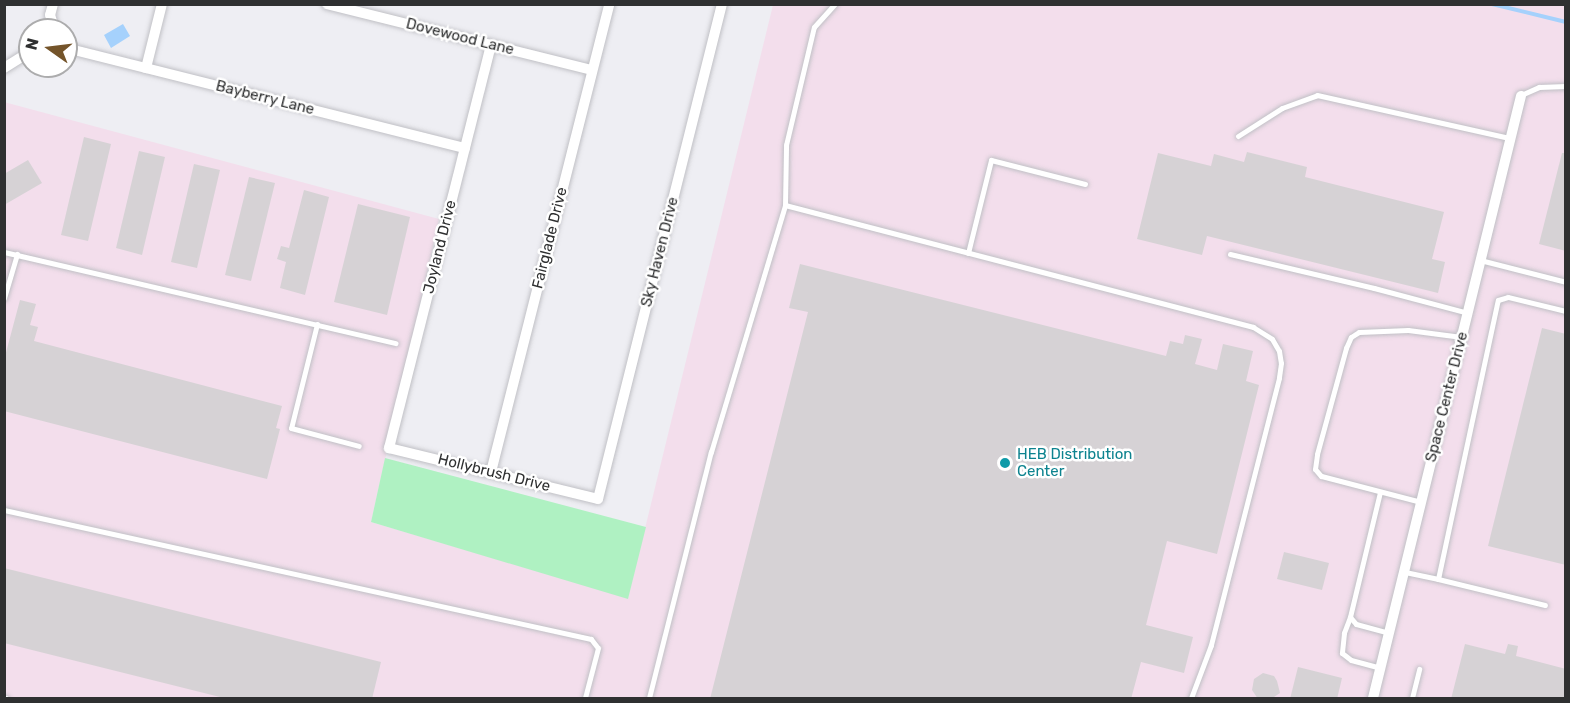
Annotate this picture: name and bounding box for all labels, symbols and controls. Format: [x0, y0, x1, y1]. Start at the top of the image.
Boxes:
street label: Dovewood Lane [404, 15, 516, 59]
north arrow [18, 18, 78, 78]
text: N [21, 36, 43, 52]
street label: Bayberry Lane [214, 77, 316, 119]
street label: Fairglade Drive [529, 185, 571, 291]
street label: Sky Haven Drive [638, 195, 682, 309]
street label: Joyland Drive [420, 198, 460, 296]
street label: Space Center Drive [1422, 330, 1472, 464]
place label: HEB Distribution Center [1017, 445, 1132, 480]
street label: Hollybrush Drive [436, 450, 552, 496]
marker: HEB Distribution Center [998, 456, 1012, 470]

